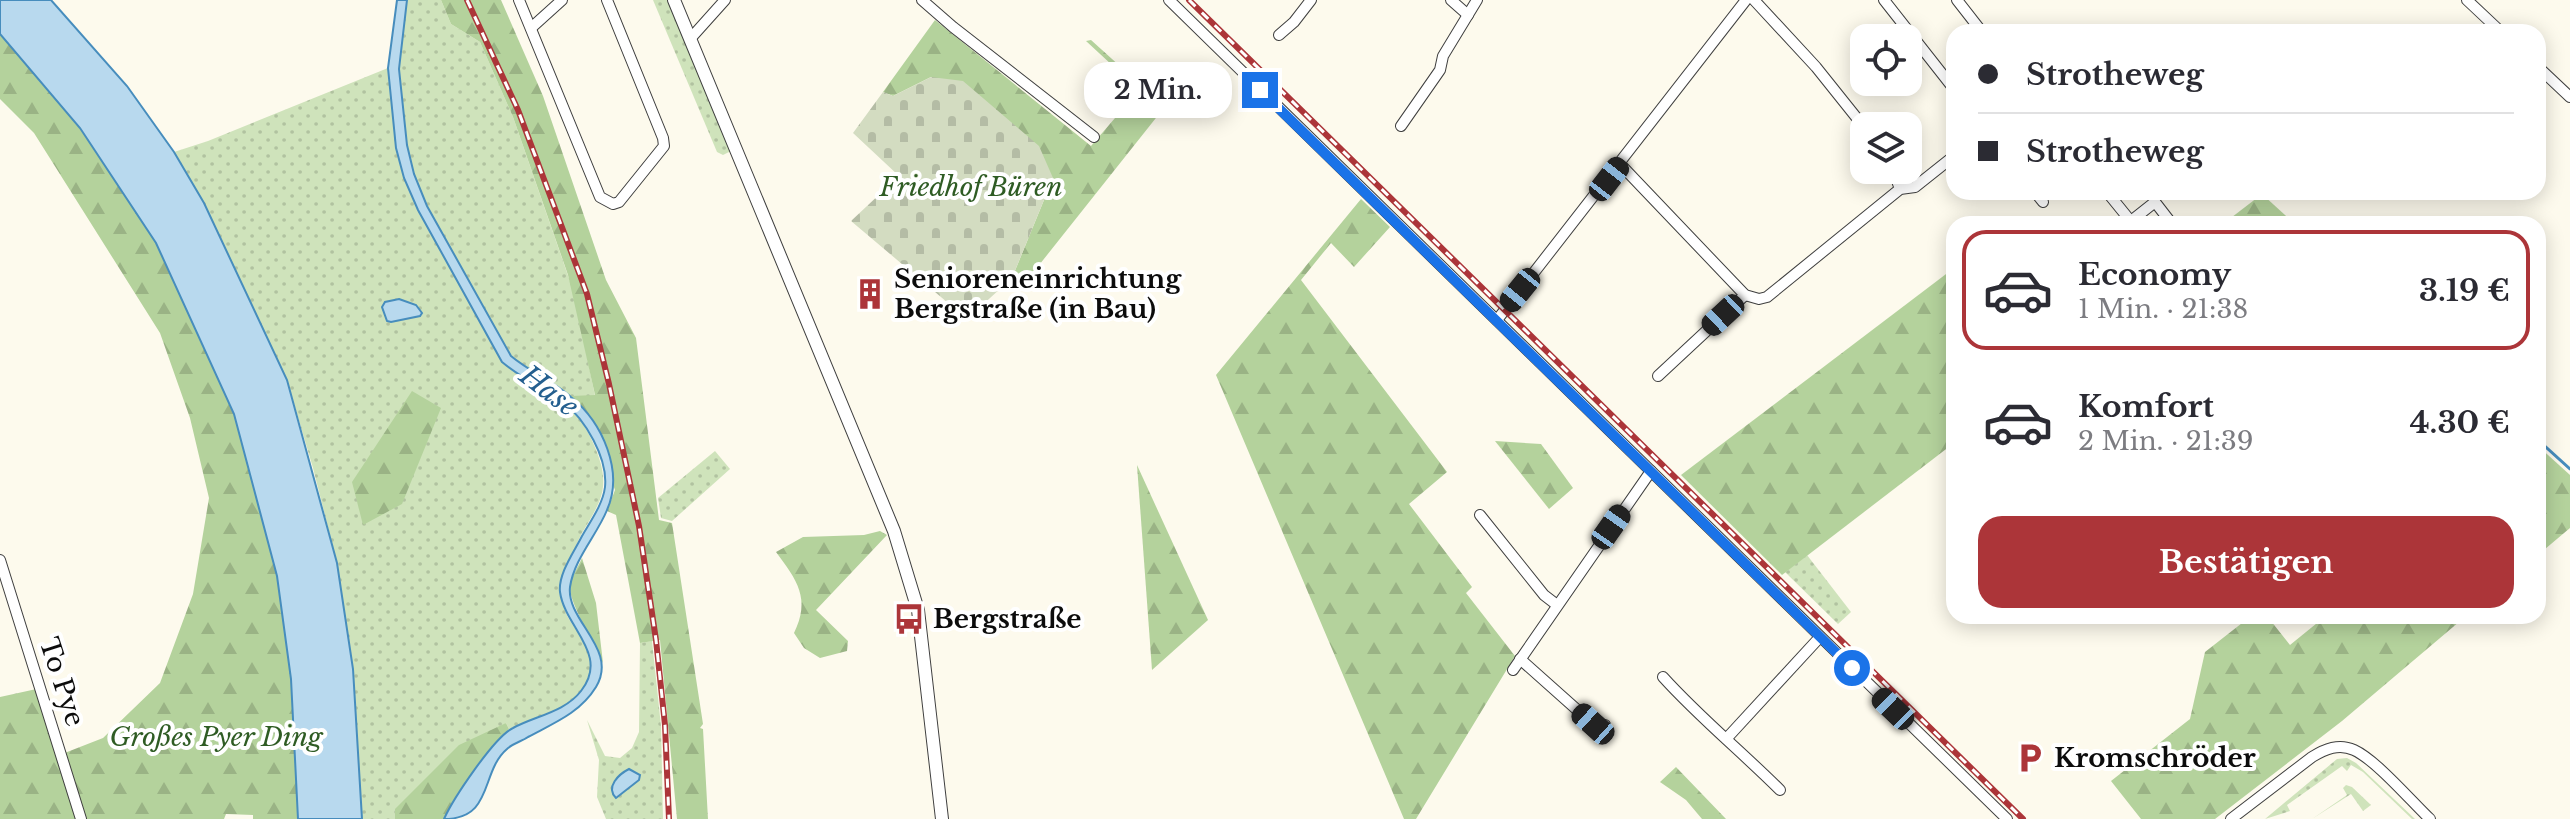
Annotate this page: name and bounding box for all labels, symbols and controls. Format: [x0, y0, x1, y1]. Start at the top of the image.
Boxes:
map controls [1850, 24, 1922, 184]
button: locate [1850, 24, 1922, 96]
text: Strotheweg [2026, 56, 2204, 93]
callout: 2 Min. [1084, 62, 1232, 118]
route end [1242, 72, 1278, 108]
text: 2 Min. [1114, 74, 1202, 106]
button: layers [1850, 112, 1922, 184]
text: Strotheweg [2026, 133, 2204, 170]
car [1585, 153, 1633, 205]
park label: Friedhof Büren [879, 171, 1062, 203]
icon: car [1982, 254, 2054, 326]
text: Economy [2078, 256, 2231, 293]
place label: Senioreneinrichtung Bergstraße (in Bau) [894, 263, 1182, 325]
car [1496, 264, 1544, 316]
text: 3.19 € [2419, 272, 2510, 309]
building icon: Senioreneinrichtung Bergstraße (in Bau) [853, 277, 887, 311]
car [1697, 290, 1749, 340]
text: 1 Min. · 21:38 [2078, 293, 2248, 325]
water label: Hase [512, 357, 585, 424]
icon: car [1982, 386, 2054, 458]
text: Komfort [2078, 388, 2214, 425]
text: 4.30 € [2410, 404, 2510, 441]
text: 2 Min. · 21:39 [2078, 425, 2254, 457]
car [1587, 500, 1635, 554]
button: Bestätigen [1978, 516, 2514, 608]
bus stop icon: Bergstraße [892, 602, 926, 636]
place label: Bergstraße [933, 603, 1081, 635]
street label: To Pye [33, 634, 91, 730]
route start [1834, 650, 1870, 686]
car [1867, 684, 1919, 734]
car [1567, 699, 1619, 749]
park label: Großes Pyer Ding [110, 721, 324, 753]
parking icon: Kromschröder [2013, 741, 2047, 775]
place label: Kromschröder [2054, 742, 2256, 774]

